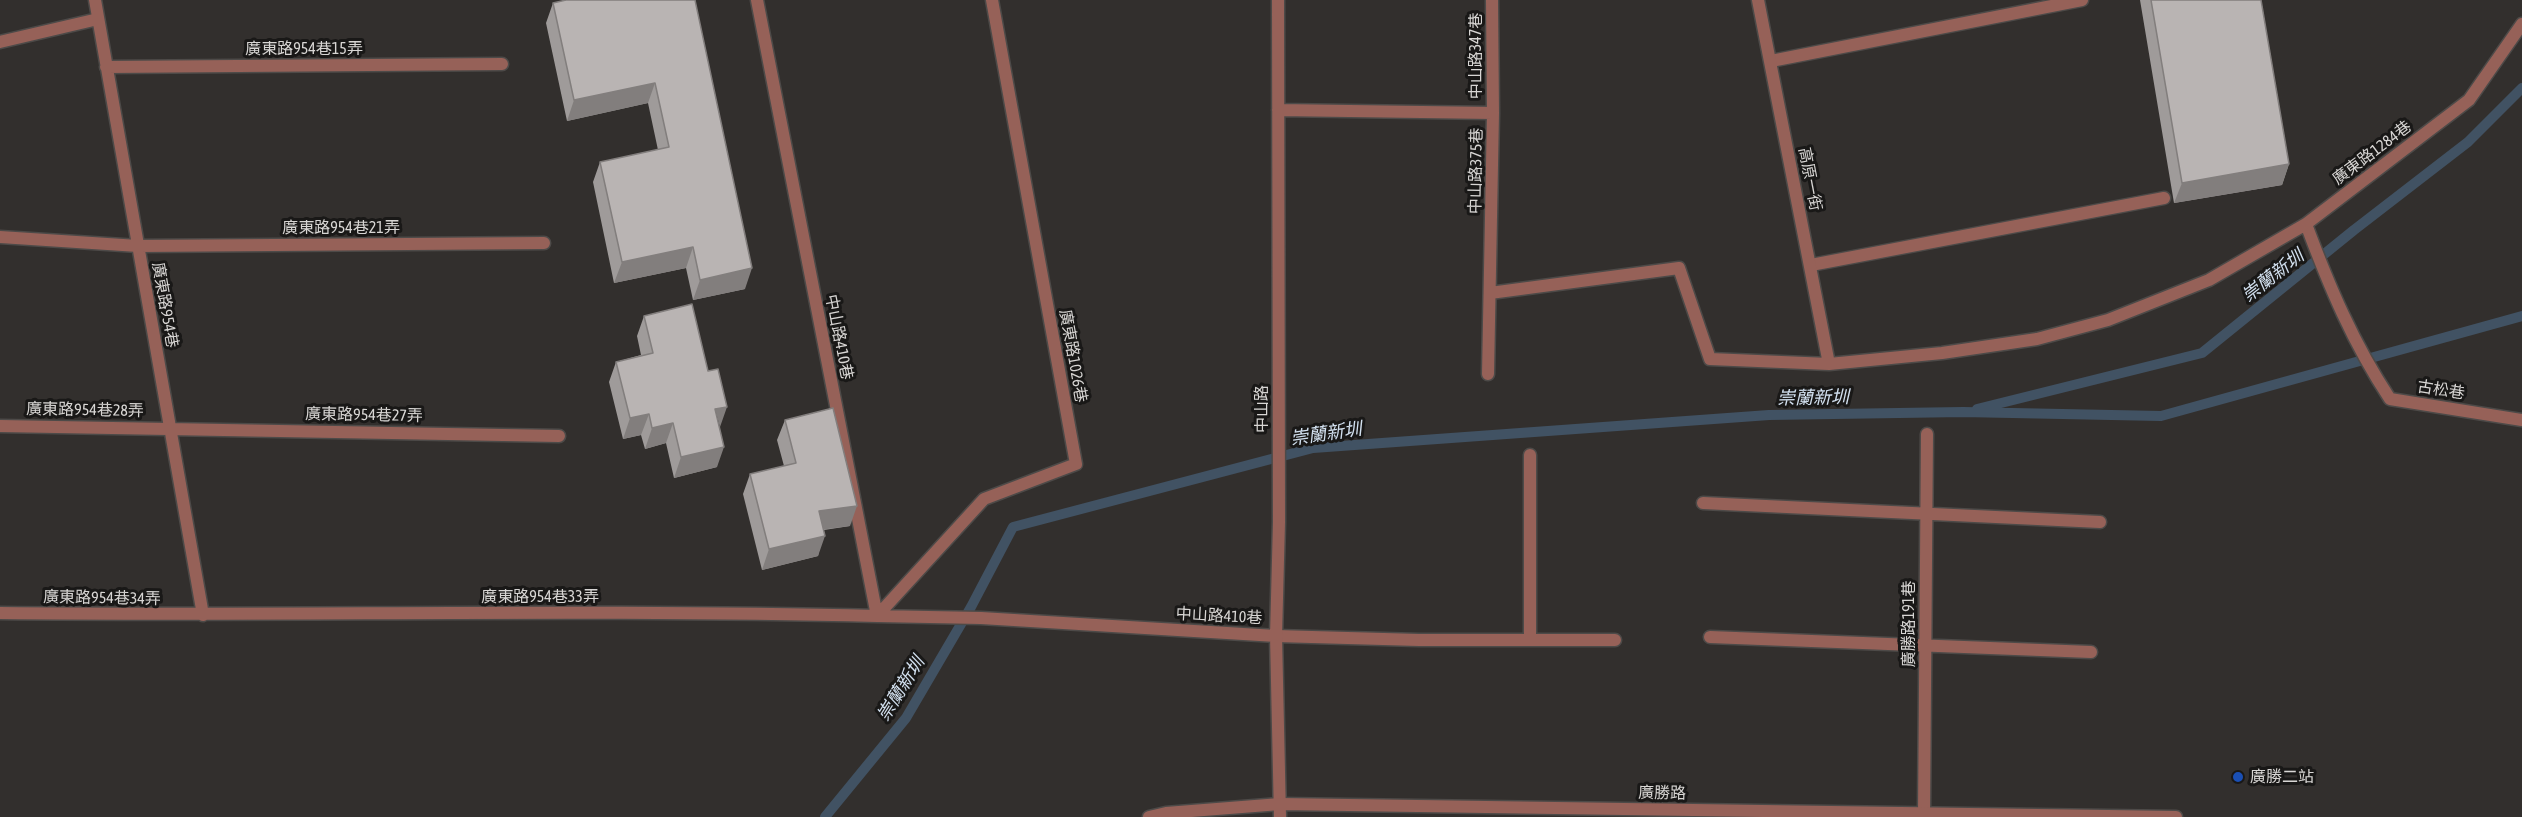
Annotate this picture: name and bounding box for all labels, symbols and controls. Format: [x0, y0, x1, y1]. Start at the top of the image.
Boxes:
street label: 中山路347巷 [1466, 13, 1486, 99]
street label: 廣東路954巷15弄 [245, 39, 363, 59]
street label: 廣東路1284巷 [2329, 117, 2415, 189]
street label: 中山路375巷 [1466, 128, 1486, 214]
street label: 高原一街 [1794, 146, 1826, 212]
street label: 廣東路954巷21弄 [282, 218, 400, 238]
water label: 崇蘭新圳 [2238, 245, 2308, 307]
street label: 廣東路954巷 [148, 261, 182, 349]
street label: 中山路410巷 [821, 293, 857, 381]
street label: 廣東路1026巷 [1055, 308, 1091, 404]
street label: 古松巷 [2416, 377, 2466, 403]
street label: 中山路 [1252, 385, 1272, 433]
water label: 崇蘭新圳 [1777, 387, 1849, 409]
street label: 廣東路954巷28弄 [26, 399, 144, 421]
street label: 廣東路954巷27弄 [305, 404, 423, 426]
water label: 崇蘭新圳 [1289, 418, 1363, 450]
street label: 廣勝路191巷 [1899, 581, 1919, 667]
street label: 廣東路954巷34弄 [43, 587, 161, 609]
street label: 廣東路954巷33弄 [481, 587, 599, 607]
street label: 中山路410巷 [1175, 604, 1263, 628]
water label: 崇蘭新圳 [873, 653, 929, 725]
place label: 廣勝二站 [2250, 767, 2314, 787]
marker: 廣勝二站 [2231, 770, 2245, 784]
street label: 廣勝路 [1638, 783, 1686, 803]

